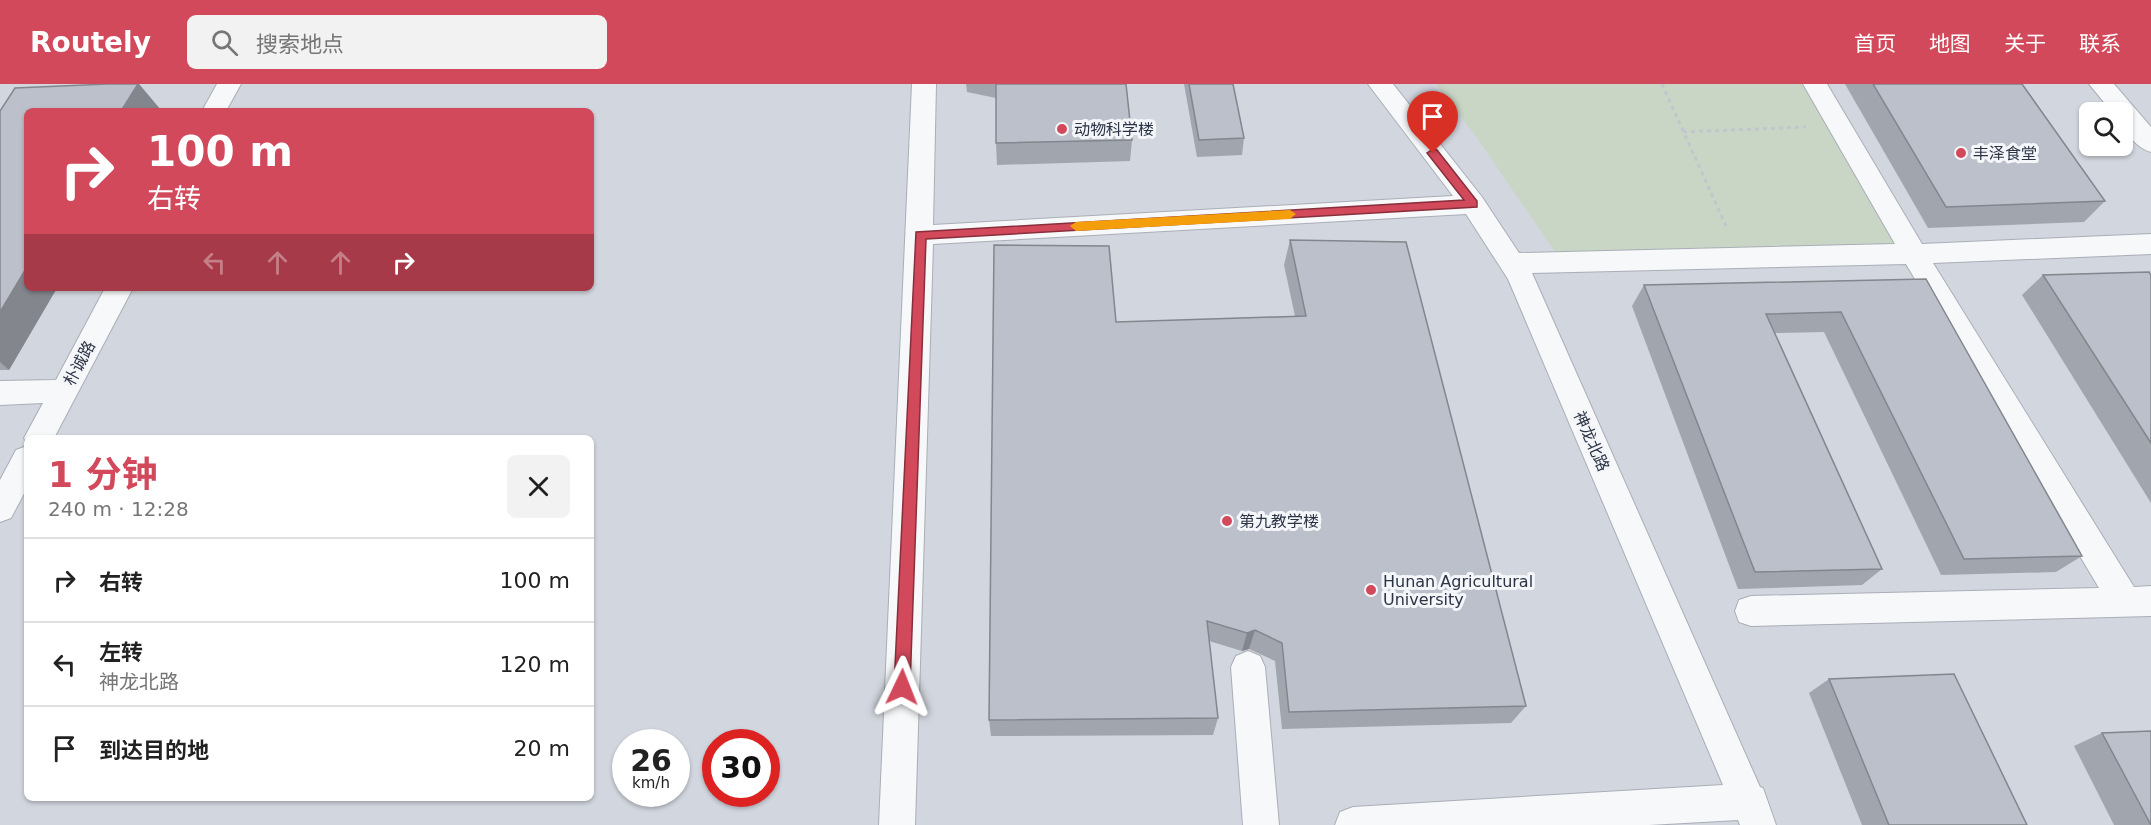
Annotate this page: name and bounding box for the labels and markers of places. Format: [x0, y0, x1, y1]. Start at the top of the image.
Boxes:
pin [1407, 91, 1458, 153]
place label: 动物科学楼 [1074, 120, 1154, 139]
marker: 动物科学楼 [1055, 122, 1069, 136]
place label: 丰泽食堂 [1973, 144, 2037, 163]
marker: 丰泽食堂 [1954, 146, 1968, 160]
place label: 第九教学楼 [1239, 512, 1319, 531]
marker: 第九教学楼 [1220, 514, 1234, 528]
place label: Hunan Agricultural University [1383, 572, 1533, 609]
marker: Hunan Agricultural University [1364, 583, 1378, 597]

